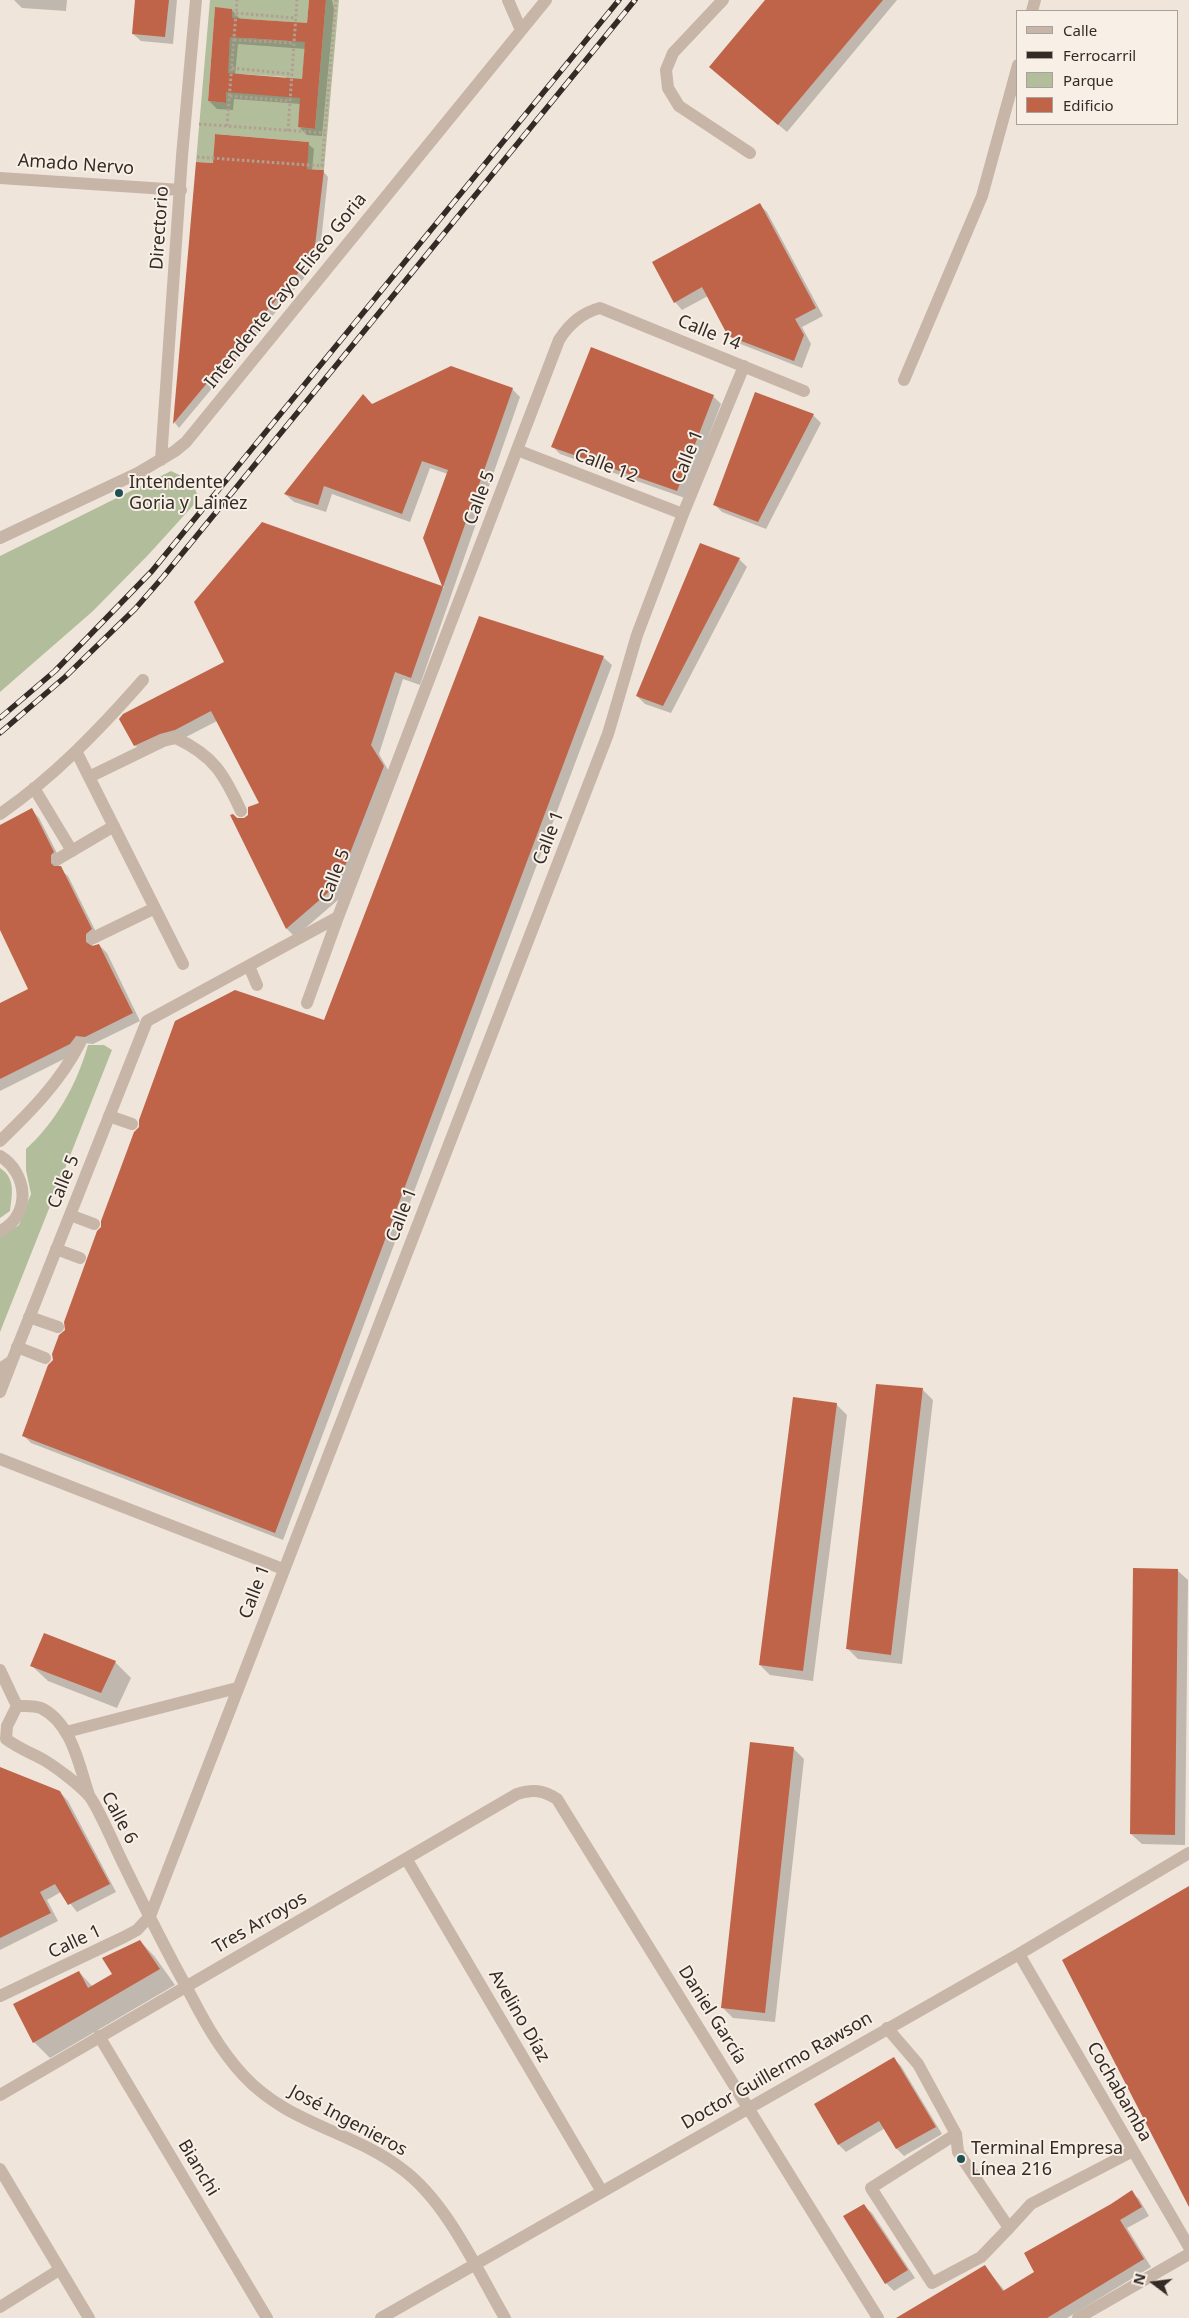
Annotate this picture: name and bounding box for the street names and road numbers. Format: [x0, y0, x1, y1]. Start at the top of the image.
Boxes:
street label: Amado Nervo [17, 150, 135, 180]
street label: Directorio [146, 185, 174, 271]
street label: Intendente Cayo Eliseo Goria [201, 189, 371, 393]
street label: Calle 14 [674, 311, 744, 355]
street label: Calle 1 [668, 427, 708, 487]
street label: Calle 12 [571, 444, 641, 488]
street label: Calle 5 [460, 468, 500, 528]
street label: Calle 1 [529, 808, 569, 868]
street label: Calle 5 [315, 846, 355, 906]
street label: Calle 5 [44, 1152, 84, 1212]
street label: Calle 1 [382, 1185, 422, 1245]
street label: Calle 1 [235, 1562, 275, 1622]
street label: Calle 6 [96, 1788, 142, 1848]
street label: Tres Arroyos [209, 1887, 311, 1959]
street label: Calle 1 [45, 1920, 105, 1964]
street label: Daniel García [673, 1962, 751, 2068]
street label: Avelino Díaz [484, 1966, 554, 2066]
street label: Doctor Guillermo Rawson [678, 2008, 876, 2134]
street label: Cochabamba [1082, 2038, 1156, 2146]
street label: José Ingenieros [285, 2081, 411, 2161]
street label: Bianchi [173, 2136, 223, 2200]

